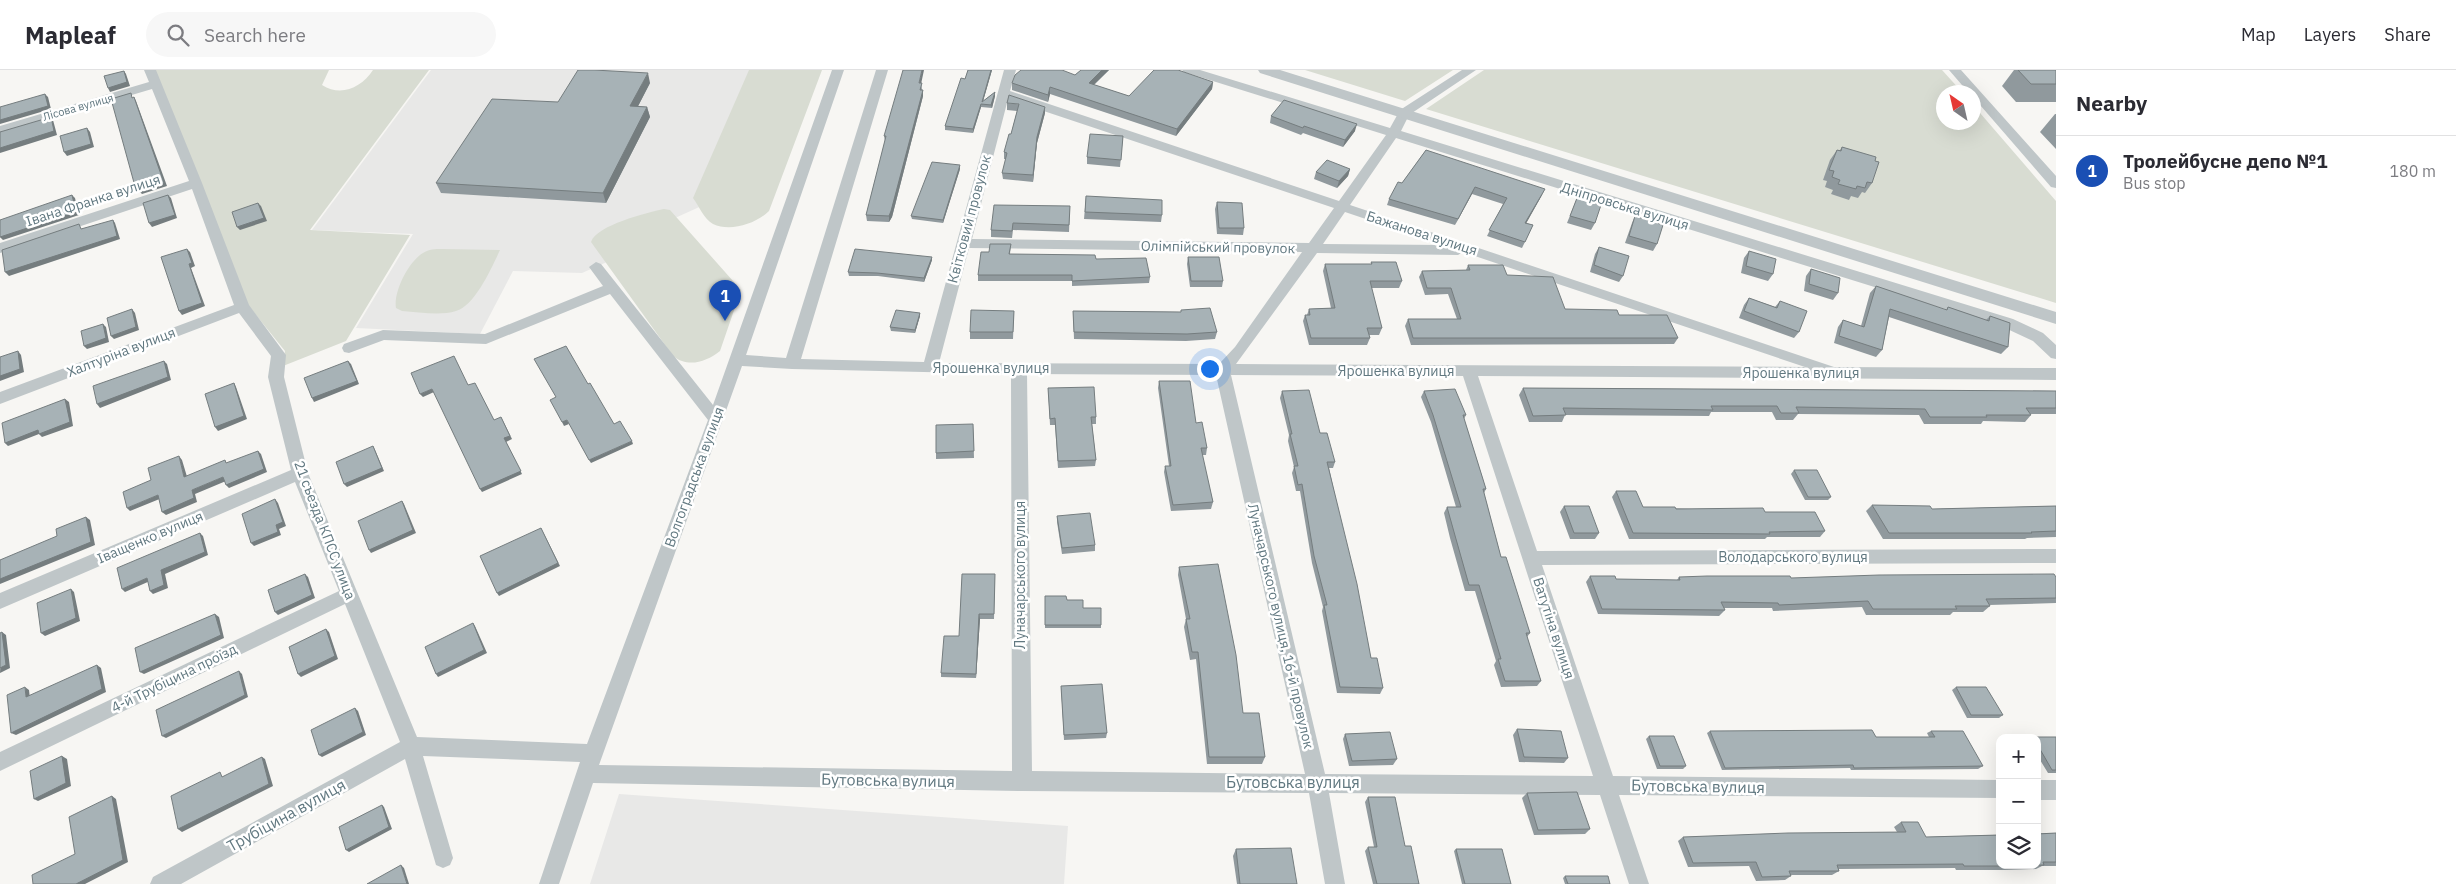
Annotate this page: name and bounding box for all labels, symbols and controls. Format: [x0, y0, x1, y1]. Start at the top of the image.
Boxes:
search box [146, 12, 496, 57]
text: Mapleaf [25, 19, 116, 51]
icon: search [164, 21, 192, 49]
text: Search here [204, 23, 306, 47]
text: Map [2241, 23, 2276, 46]
text: Layers [2304, 23, 2356, 46]
text: Share [2384, 23, 2431, 46]
north arrow [1936, 85, 1981, 130]
text: Nearby [2076, 89, 2147, 117]
street label: Лісова вулиця [41, 90, 115, 124]
text: Тролейбусне депо №1 [2123, 149, 2328, 173]
street label: Квітковий провулок [943, 153, 995, 285]
text: 1 [2087, 161, 2097, 181]
text: 180 m [2389, 161, 2436, 181]
street label: Івана Франка вулиця [23, 170, 163, 230]
text: Bus stop [2123, 173, 2186, 193]
street label: Дніпровська вулиця [1559, 178, 1691, 234]
street label: Бажанова вулиця [1364, 207, 1480, 259]
street label: Олімпійський провулок [1141, 237, 1296, 257]
pin: 1 [709, 280, 741, 321]
street label: Халтуріна вулиця [64, 323, 178, 381]
your location [1197, 356, 1223, 382]
street label: Ярошенка вулиця [933, 359, 1049, 377]
street label: Ярошенка вулиця [1338, 362, 1454, 380]
street label: Ярошенка вулиця [1743, 364, 1859, 382]
street label: Волгоградська вулиця [660, 404, 728, 550]
street label: 21 съезда КПСС улица [290, 458, 360, 603]
street label: Луначарського вулиця [1011, 501, 1029, 649]
street label: Луначарського вулиця, 16-й провулок [1244, 502, 1318, 751]
street label: Іващенко вулиця [94, 507, 206, 567]
street label: Володарського вулиця [1718, 548, 1868, 566]
street label: Ватутіна вулиця [1529, 575, 1579, 681]
street label: 4-й Трубіцина проїзд [108, 640, 240, 716]
map controls [1996, 734, 2041, 869]
button: + [1996, 734, 2041, 779]
street label: Бутовська вулиця [821, 769, 955, 791]
street label: Бутовська вулиця [1226, 772, 1360, 792]
street label: Трубіцина вулиця [223, 774, 349, 856]
street label: Бутовська вулиця [1631, 775, 1765, 797]
button: − [1996, 779, 2041, 824]
button: layers [1996, 824, 2041, 869]

